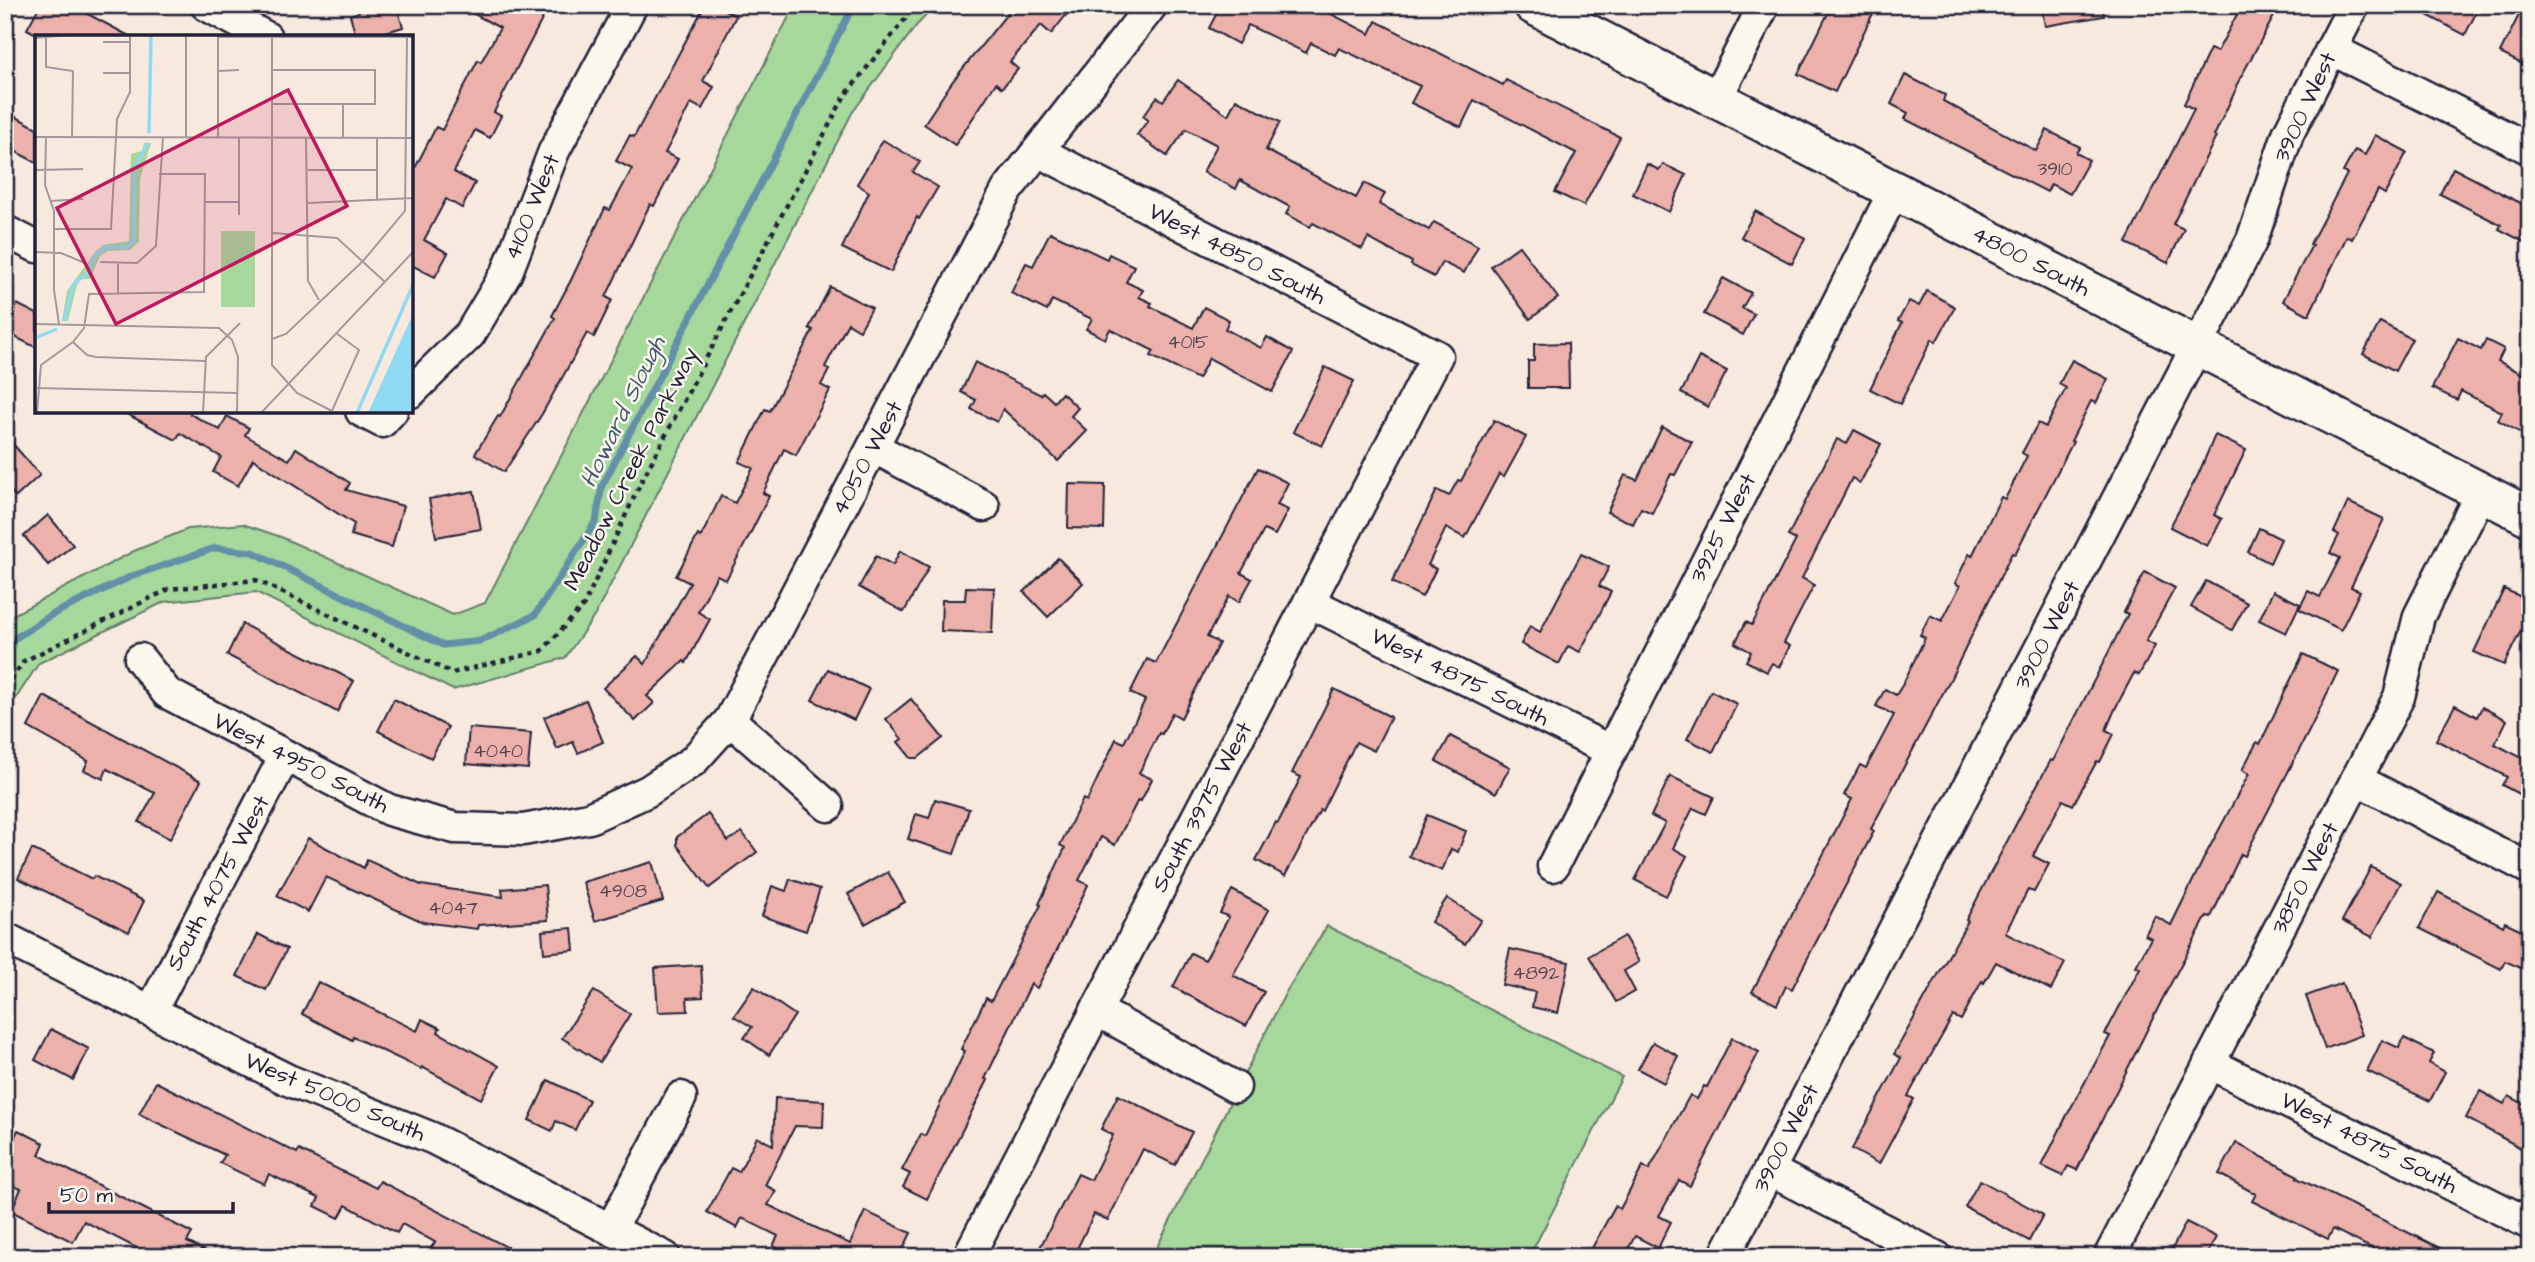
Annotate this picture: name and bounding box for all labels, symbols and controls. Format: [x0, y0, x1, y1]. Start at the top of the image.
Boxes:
inset map [35, 35, 413, 413]
street label: 3900 West [2266, 46, 2345, 167]
street label: 4100 West [496, 149, 568, 265]
house number: 3910 [2038, 156, 2072, 183]
street label: West 4850 South [1143, 196, 1332, 313]
street label: 4800 South [1966, 217, 2096, 305]
house number: 4015 [1168, 329, 1209, 356]
water label: Howard Slough [572, 330, 676, 494]
street label: Meadow Creek Parkway [556, 342, 707, 597]
street label: 4050 West [824, 395, 911, 521]
street label: 3925 West [1682, 467, 1764, 588]
street label: 3900 West [2006, 575, 2088, 695]
street label: West 4875 South [1366, 620, 1555, 734]
street label: West 4950 South [208, 705, 395, 821]
street label: South 3975 West [1144, 716, 1261, 898]
house number: 4040 [473, 738, 523, 765]
street label: South 4075 West [158, 789, 278, 976]
street label: 3850 West [2263, 816, 2347, 939]
house number: 4908 [599, 878, 647, 905]
house number: 4047 [428, 895, 478, 922]
house number: 4892 [1513, 960, 1560, 987]
street label: West 5000 South [240, 1045, 431, 1150]
street label: 3900 West [1745, 1078, 1827, 1198]
street label: West 4875 South [2275, 1085, 2463, 1202]
scale bar [49, 1171, 233, 1215]
text: 50 m [60, 1181, 114, 1210]

